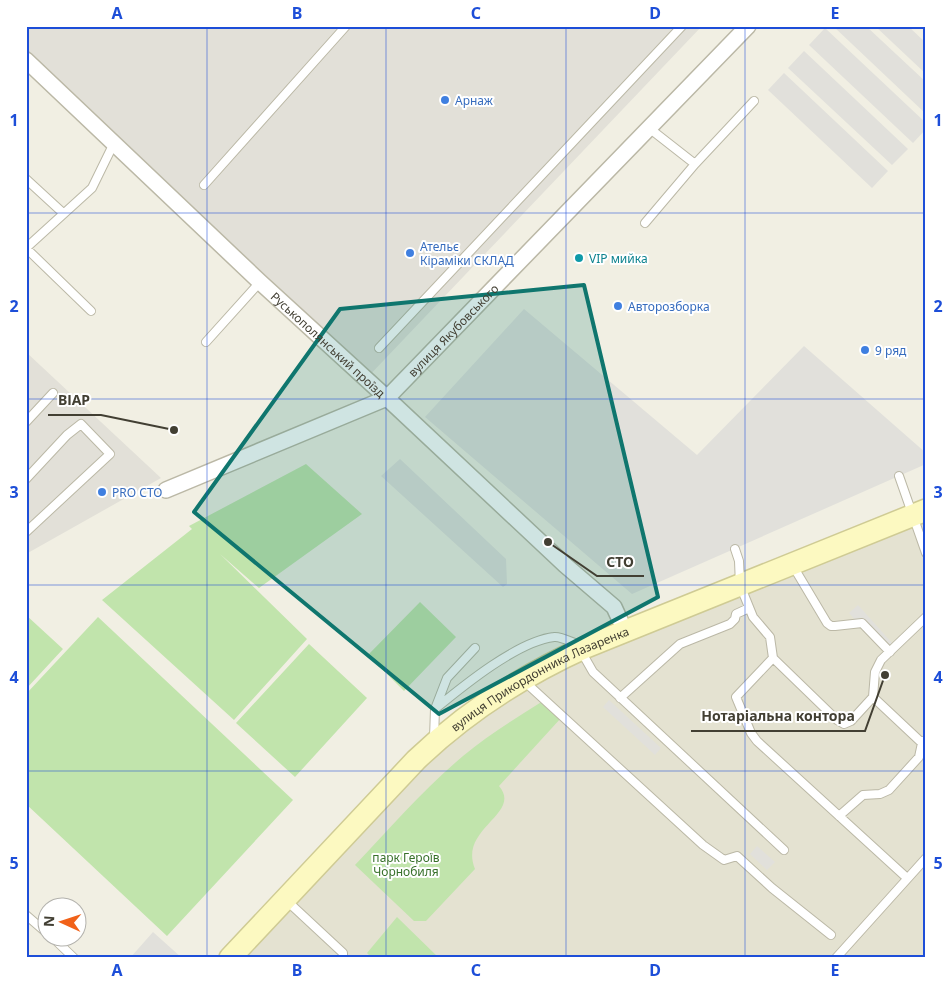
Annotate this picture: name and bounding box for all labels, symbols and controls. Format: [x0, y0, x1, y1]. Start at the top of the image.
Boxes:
text: A [111, 2, 123, 24]
text: B [292, 2, 302, 24]
text: C [471, 2, 481, 24]
text: D [649, 2, 661, 24]
text: E [831, 2, 840, 24]
place label: Арнаж [455, 92, 494, 109]
marker: Арнаж [439, 94, 451, 106]
text: 1 [9, 109, 19, 131]
text: 1 [933, 109, 943, 131]
place label: Ательє Кіраміки СКЛАД [420, 238, 514, 269]
marker: Ательє Кіраміки СКЛАД [404, 247, 416, 259]
place label: VIP мийка [589, 250, 648, 267]
marker: VIP мийка [573, 252, 585, 264]
street label: вулиця Якубовського [404, 280, 502, 380]
street label: Руськополянський проїзд [267, 288, 390, 401]
text: 2 [9, 295, 19, 317]
text: 2 [933, 295, 943, 317]
place label: Авторозборка [628, 298, 710, 315]
marker: Авторозборка [612, 300, 624, 312]
place label: 9 ряд [875, 342, 907, 359]
marker: 9 ряд [859, 344, 871, 356]
callout: ВІАР [48, 386, 101, 415]
text: ВІАР [58, 390, 90, 409]
text: 3 [9, 481, 19, 503]
text: 3 [933, 481, 943, 503]
place label: PRO СТО [112, 484, 162, 501]
marker: PRO СТО [96, 486, 108, 498]
callout: СТО [597, 547, 644, 576]
text: СТО [606, 552, 634, 571]
street label: вулиця Прикордонника Лазаренка [447, 622, 631, 735]
text: 4 [9, 666, 19, 688]
text: 4 [933, 666, 943, 688]
callout: Нотаріальна контора [691, 702, 865, 731]
text: Нотаріальна контора [701, 706, 855, 725]
park label: парк Героїв Чорнобиля [372, 849, 440, 880]
text: 5 [9, 852, 19, 874]
text: 5 [933, 852, 943, 874]
north arrow [38, 896, 88, 946]
text: N [39, 915, 58, 927]
text: A [111, 959, 123, 981]
text: B [292, 959, 302, 981]
text: C [471, 959, 481, 981]
text: D [649, 959, 661, 981]
text: E [831, 959, 840, 981]

